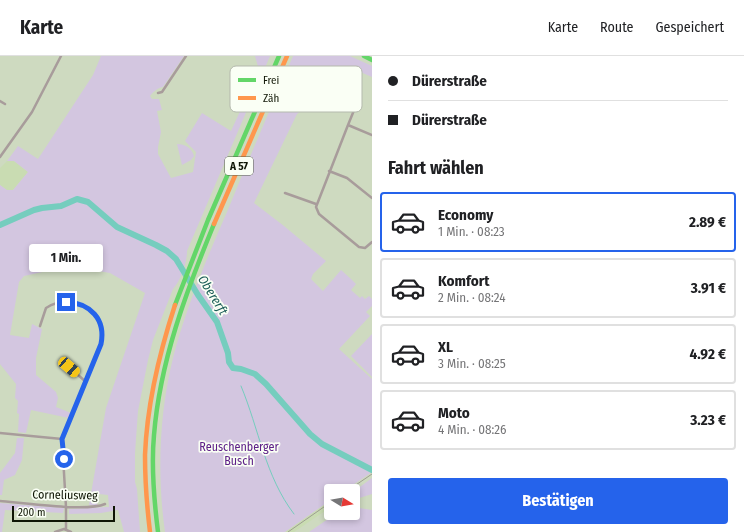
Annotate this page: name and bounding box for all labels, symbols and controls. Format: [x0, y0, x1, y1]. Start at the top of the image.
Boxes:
text: Karte [20, 16, 63, 39]
text: Karte [548, 19, 578, 36]
text: Route [600, 19, 633, 36]
text: Gespeichert [655, 19, 724, 36]
legend [230, 66, 362, 112]
text: Dürerstraße [412, 72, 487, 90]
text: Frei [263, 74, 279, 87]
text: Zäh [263, 92, 279, 105]
text: Dürerstraße [412, 111, 487, 129]
road number: A 57 [225, 157, 253, 175]
text: Fahrt wählen [388, 157, 484, 179]
icon: car [390, 204, 426, 240]
text: Economy [438, 206, 493, 224]
text: 2.89 € [689, 213, 726, 231]
text: 1 Min. · 08:23 [438, 224, 505, 239]
callout: 1 Min. [29, 244, 103, 272]
text: 1 Min. [51, 250, 81, 265]
icon: car [390, 270, 426, 306]
water label: Obererft [195, 272, 231, 318]
text: Komfort [438, 272, 489, 290]
text: 3.91 € [691, 279, 726, 297]
text: 2 Min. · 08:24 [438, 290, 506, 305]
route end [57, 293, 75, 311]
icon: car [390, 336, 426, 372]
text: XL [438, 338, 453, 356]
text: 4.92 € [690, 345, 726, 363]
car [56, 355, 82, 379]
text: 3 Min. · 08:25 [438, 356, 506, 371]
icon: car [390, 402, 426, 438]
text: Moto [438, 404, 470, 422]
text: 3.23 € [690, 411, 726, 429]
text: 4 Min. · 08:26 [438, 422, 507, 437]
park label: Reuschenberger Busch [199, 440, 279, 468]
route start [55, 450, 73, 468]
button: Bestätigen [388, 478, 728, 524]
north arrow [324, 484, 360, 520]
map controls [324, 484, 360, 520]
street label: Corneliusweg [32, 487, 98, 503]
scale bar [12, 504, 115, 523]
text: 200 m [18, 506, 45, 519]

